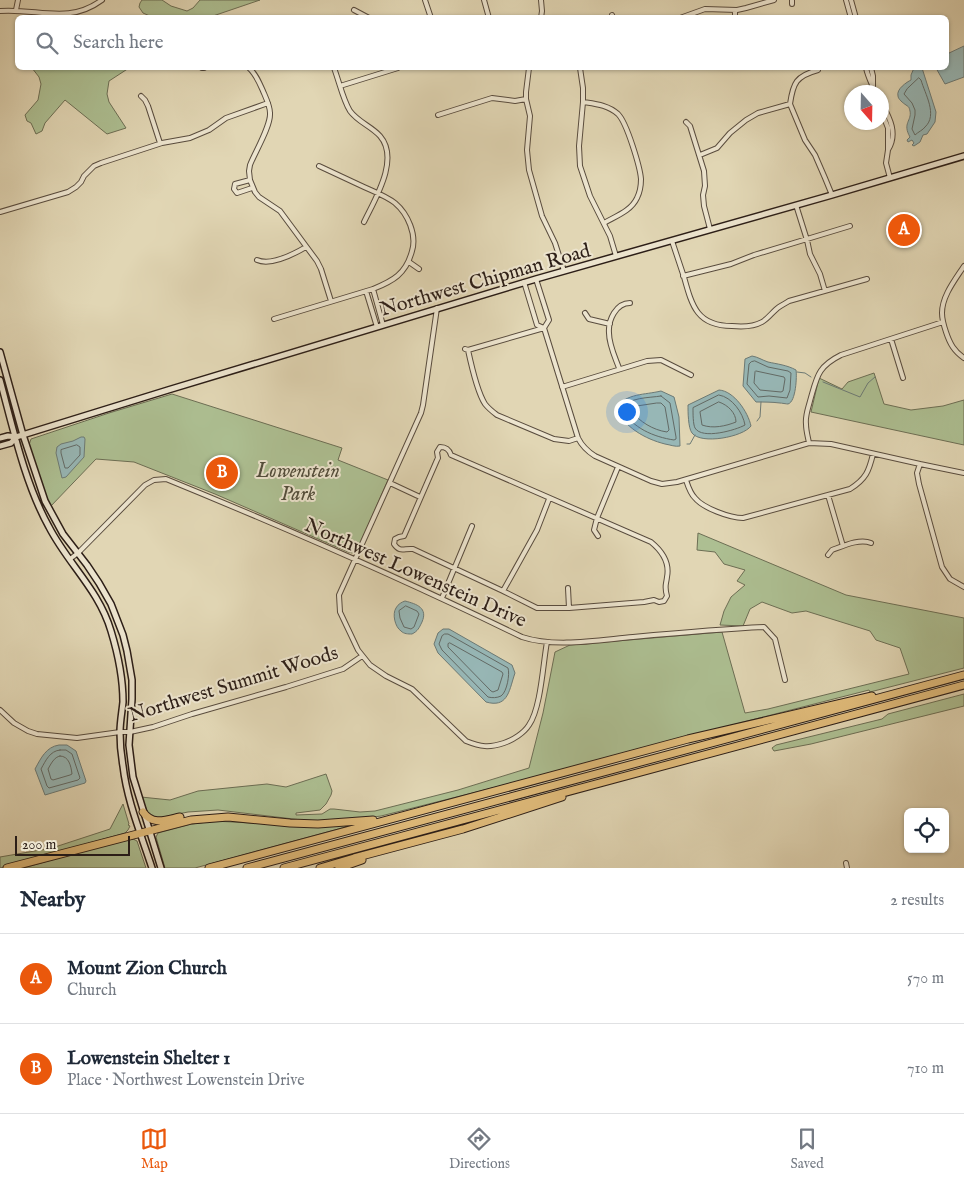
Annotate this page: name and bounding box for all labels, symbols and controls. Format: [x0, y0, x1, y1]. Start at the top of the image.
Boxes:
search box [15, 15, 949, 70]
icon: search [33, 29, 61, 57]
text: Search here [73, 31, 164, 55]
north arrow [844, 85, 889, 130]
pin: A [888, 211, 920, 249]
street label: Northwest Chipman Road [377, 238, 594, 322]
your location [614, 399, 640, 425]
pin: B [206, 454, 238, 492]
park label: Lowenstein Park [255, 459, 340, 507]
street label: Northwest Lowenstein Drive [300, 513, 530, 634]
street label: Northwest Summit Woods [126, 641, 341, 728]
map controls [904, 808, 949, 853]
button: locate [904, 808, 949, 853]
scale bar [15, 833, 130, 856]
text: 200 m [22, 836, 56, 854]
text: Nearby [20, 887, 85, 914]
text: 2 results [890, 891, 944, 911]
text: Mount Zion Church [67, 957, 227, 981]
text: A [31, 969, 41, 989]
text: 570 m [907, 969, 944, 989]
text: Church [67, 981, 116, 1001]
text: Lowenstein Shelter 1 [67, 1047, 230, 1071]
text: B [31, 1059, 41, 1079]
text: 710 m [907, 1059, 944, 1079]
text: Place · Northwest Lowenstein Drive [67, 1071, 305, 1091]
tab: Map [140, 1125, 168, 1173]
tab: Directions [449, 1125, 510, 1173]
tab: Saved [791, 1125, 824, 1173]

